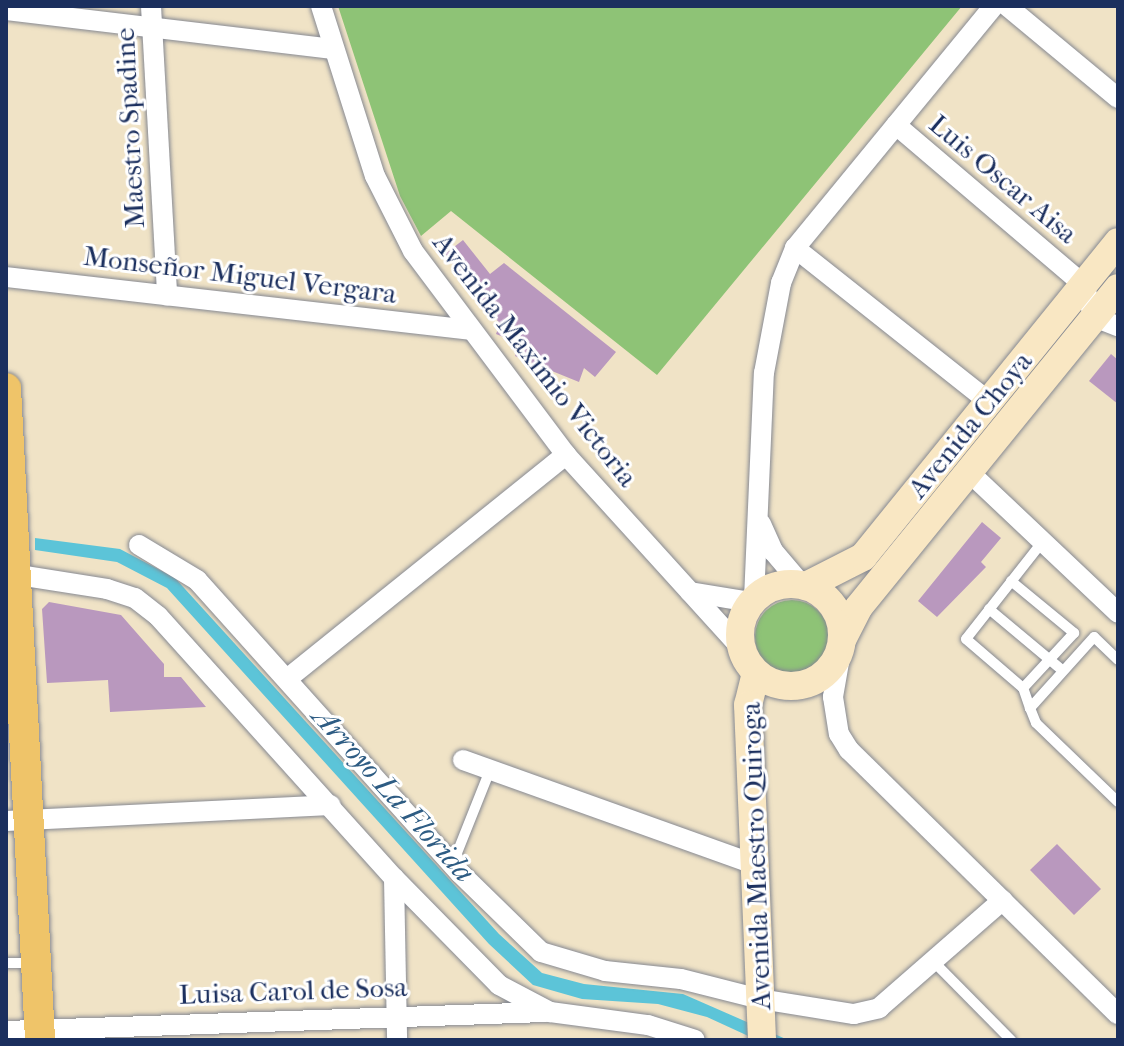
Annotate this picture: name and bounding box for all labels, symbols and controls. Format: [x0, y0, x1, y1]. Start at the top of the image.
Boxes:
street label: Maestro Spadine [108, 27, 152, 229]
street label: Luis Oscar Aisa [922, 107, 1084, 251]
street label: Avenida Maximio Victoria [426, 227, 644, 493]
street label: Monseñor Miguel Vergara [82, 239, 398, 311]
street label: Avenida Choya [901, 345, 1039, 505]
water label: Arroyo La Florida [305, 700, 481, 890]
street label: Avenida Maestro Quiroga [734, 702, 778, 1010]
street label: Luisa Carol de Sosa [178, 970, 408, 1012]

